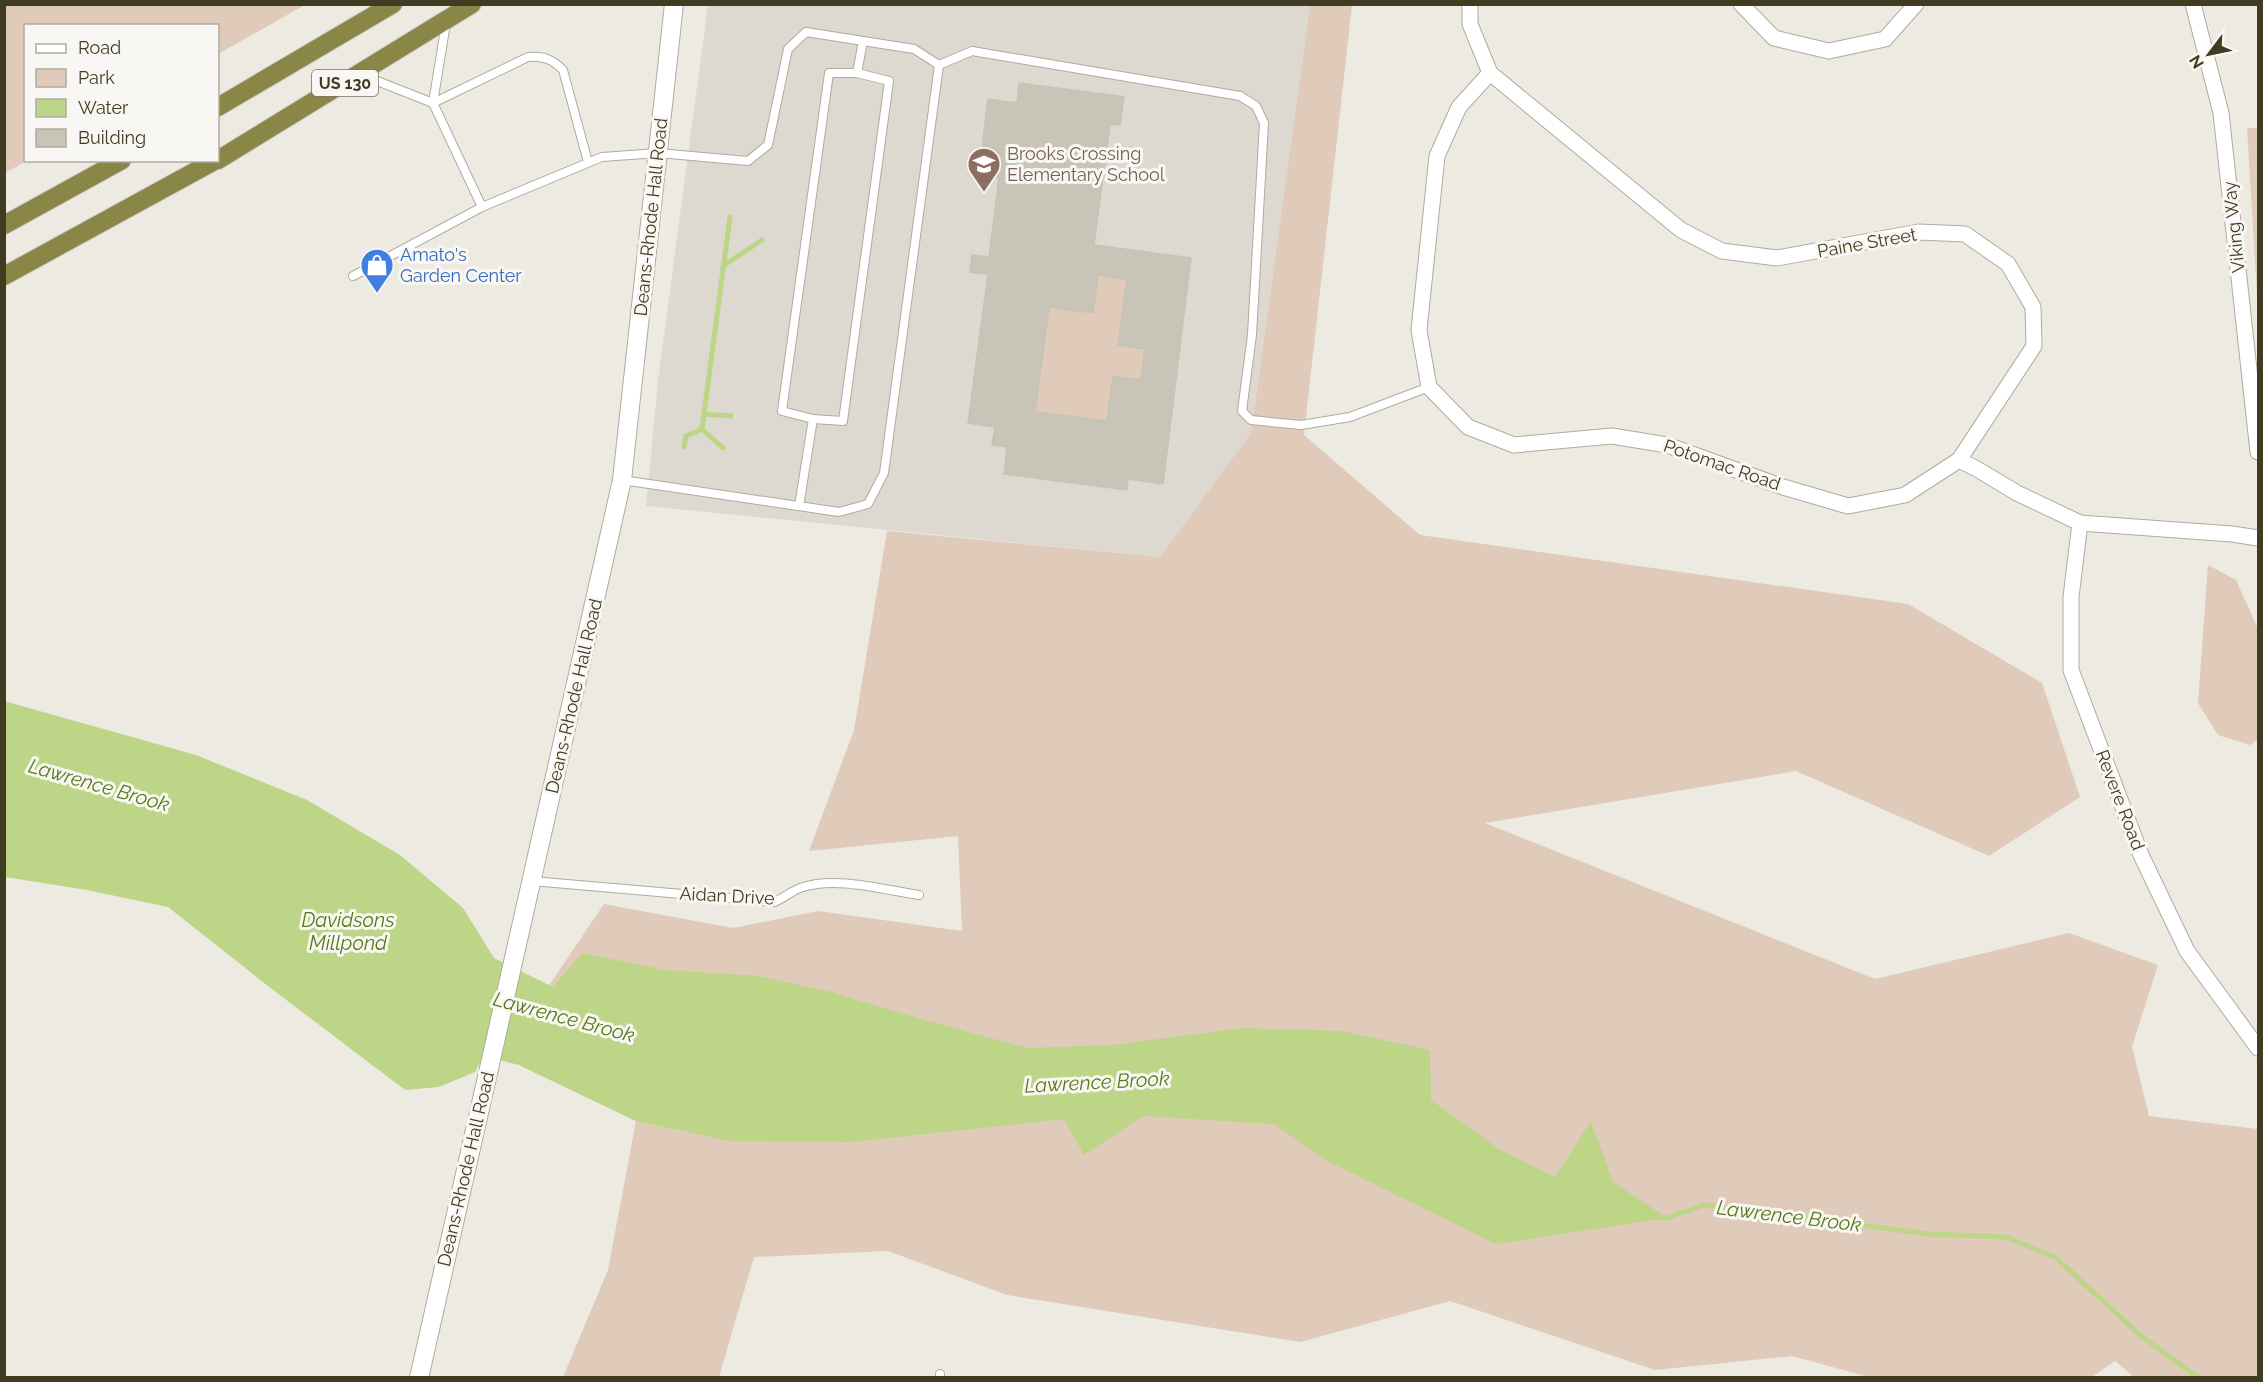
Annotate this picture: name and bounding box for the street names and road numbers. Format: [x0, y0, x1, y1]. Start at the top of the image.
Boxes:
road number: US 130 [312, 70, 378, 96]
street label: Deans-Rhode Hall Road [630, 117, 671, 317]
street label: Viking Way [2218, 180, 2249, 274]
street label: Paine Street [1816, 223, 1918, 262]
street label: Potomac Road [1661, 435, 1783, 494]
street label: Deans-Rhode Hall Road [541, 596, 606, 795]
street label: Revere Road [2092, 747, 2149, 853]
street label: Aidan Drive [679, 883, 776, 908]
street label: Deans-Rhode Hall Road [433, 1069, 498, 1268]

